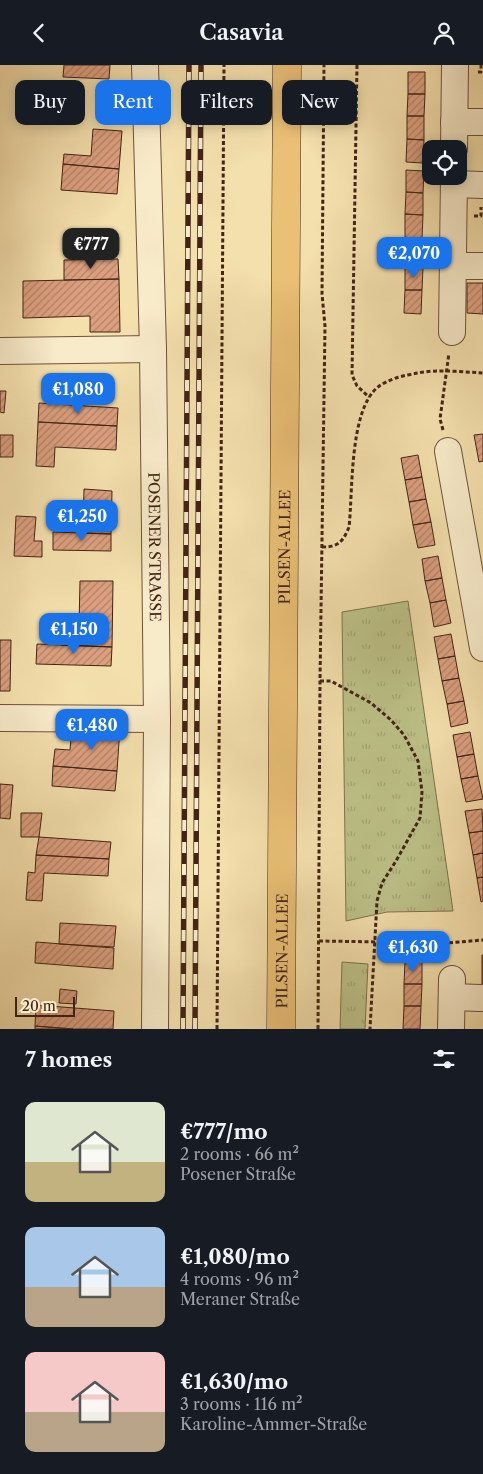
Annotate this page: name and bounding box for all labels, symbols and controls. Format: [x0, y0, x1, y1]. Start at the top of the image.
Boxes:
icon: back [25, 19, 53, 47]
text: Casavia [199, 19, 284, 46]
icon: person [430, 19, 458, 47]
chip: Buy [15, 80, 85, 125]
chip: Rent [95, 80, 171, 125]
chip: Filters [181, 80, 272, 125]
chip: New [282, 80, 357, 125]
map controls [422, 140, 467, 185]
button: locate [422, 140, 467, 185]
pin: €777 [61, 227, 121, 270]
text: €777 [73, 234, 109, 254]
pin: €2,070 [373, 237, 455, 279]
text: €2,070 [388, 243, 440, 263]
pin: €1,080 [37, 373, 119, 415]
text: €1,080 [52, 379, 104, 399]
street label: POSENER STRASSE [145, 472, 165, 622]
street label: PILSEN-ALLEE [274, 489, 294, 605]
pin: €1,250 [41, 499, 123, 542]
text: €1,250 [57, 506, 107, 526]
pin: €1,150 [33, 613, 115, 655]
text: €1,150 [50, 619, 98, 639]
pin: €1,480 [51, 709, 133, 751]
text: €1,480 [66, 715, 118, 735]
street label: PILSEN-ALLEE [272, 893, 291, 1009]
pin: €1,630 [372, 931, 454, 973]
text: €1,630 [388, 937, 438, 957]
scale bar [15, 994, 75, 1017]
text: 20 m [22, 997, 56, 1015]
icon: filters [430, 1045, 458, 1073]
text: 7 homes [25, 1047, 112, 1072]
text: €777/mo [180, 1119, 268, 1144]
icon: home [65, 1122, 125, 1182]
text: 2 rooms · 66 m² [180, 1144, 299, 1164]
text: Posener Straße [180, 1164, 296, 1184]
text: €1,080/mo [180, 1244, 290, 1269]
icon: home [65, 1247, 125, 1307]
text: 4 rooms · 96 m² [180, 1269, 299, 1289]
text: Meraner Straße [180, 1289, 300, 1309]
text: €1,630/mo [180, 1369, 288, 1394]
icon: home [65, 1372, 125, 1432]
text: 3 rooms · 116 m² [180, 1394, 303, 1414]
text: Karoline-Ammer-Straße [180, 1414, 367, 1434]

